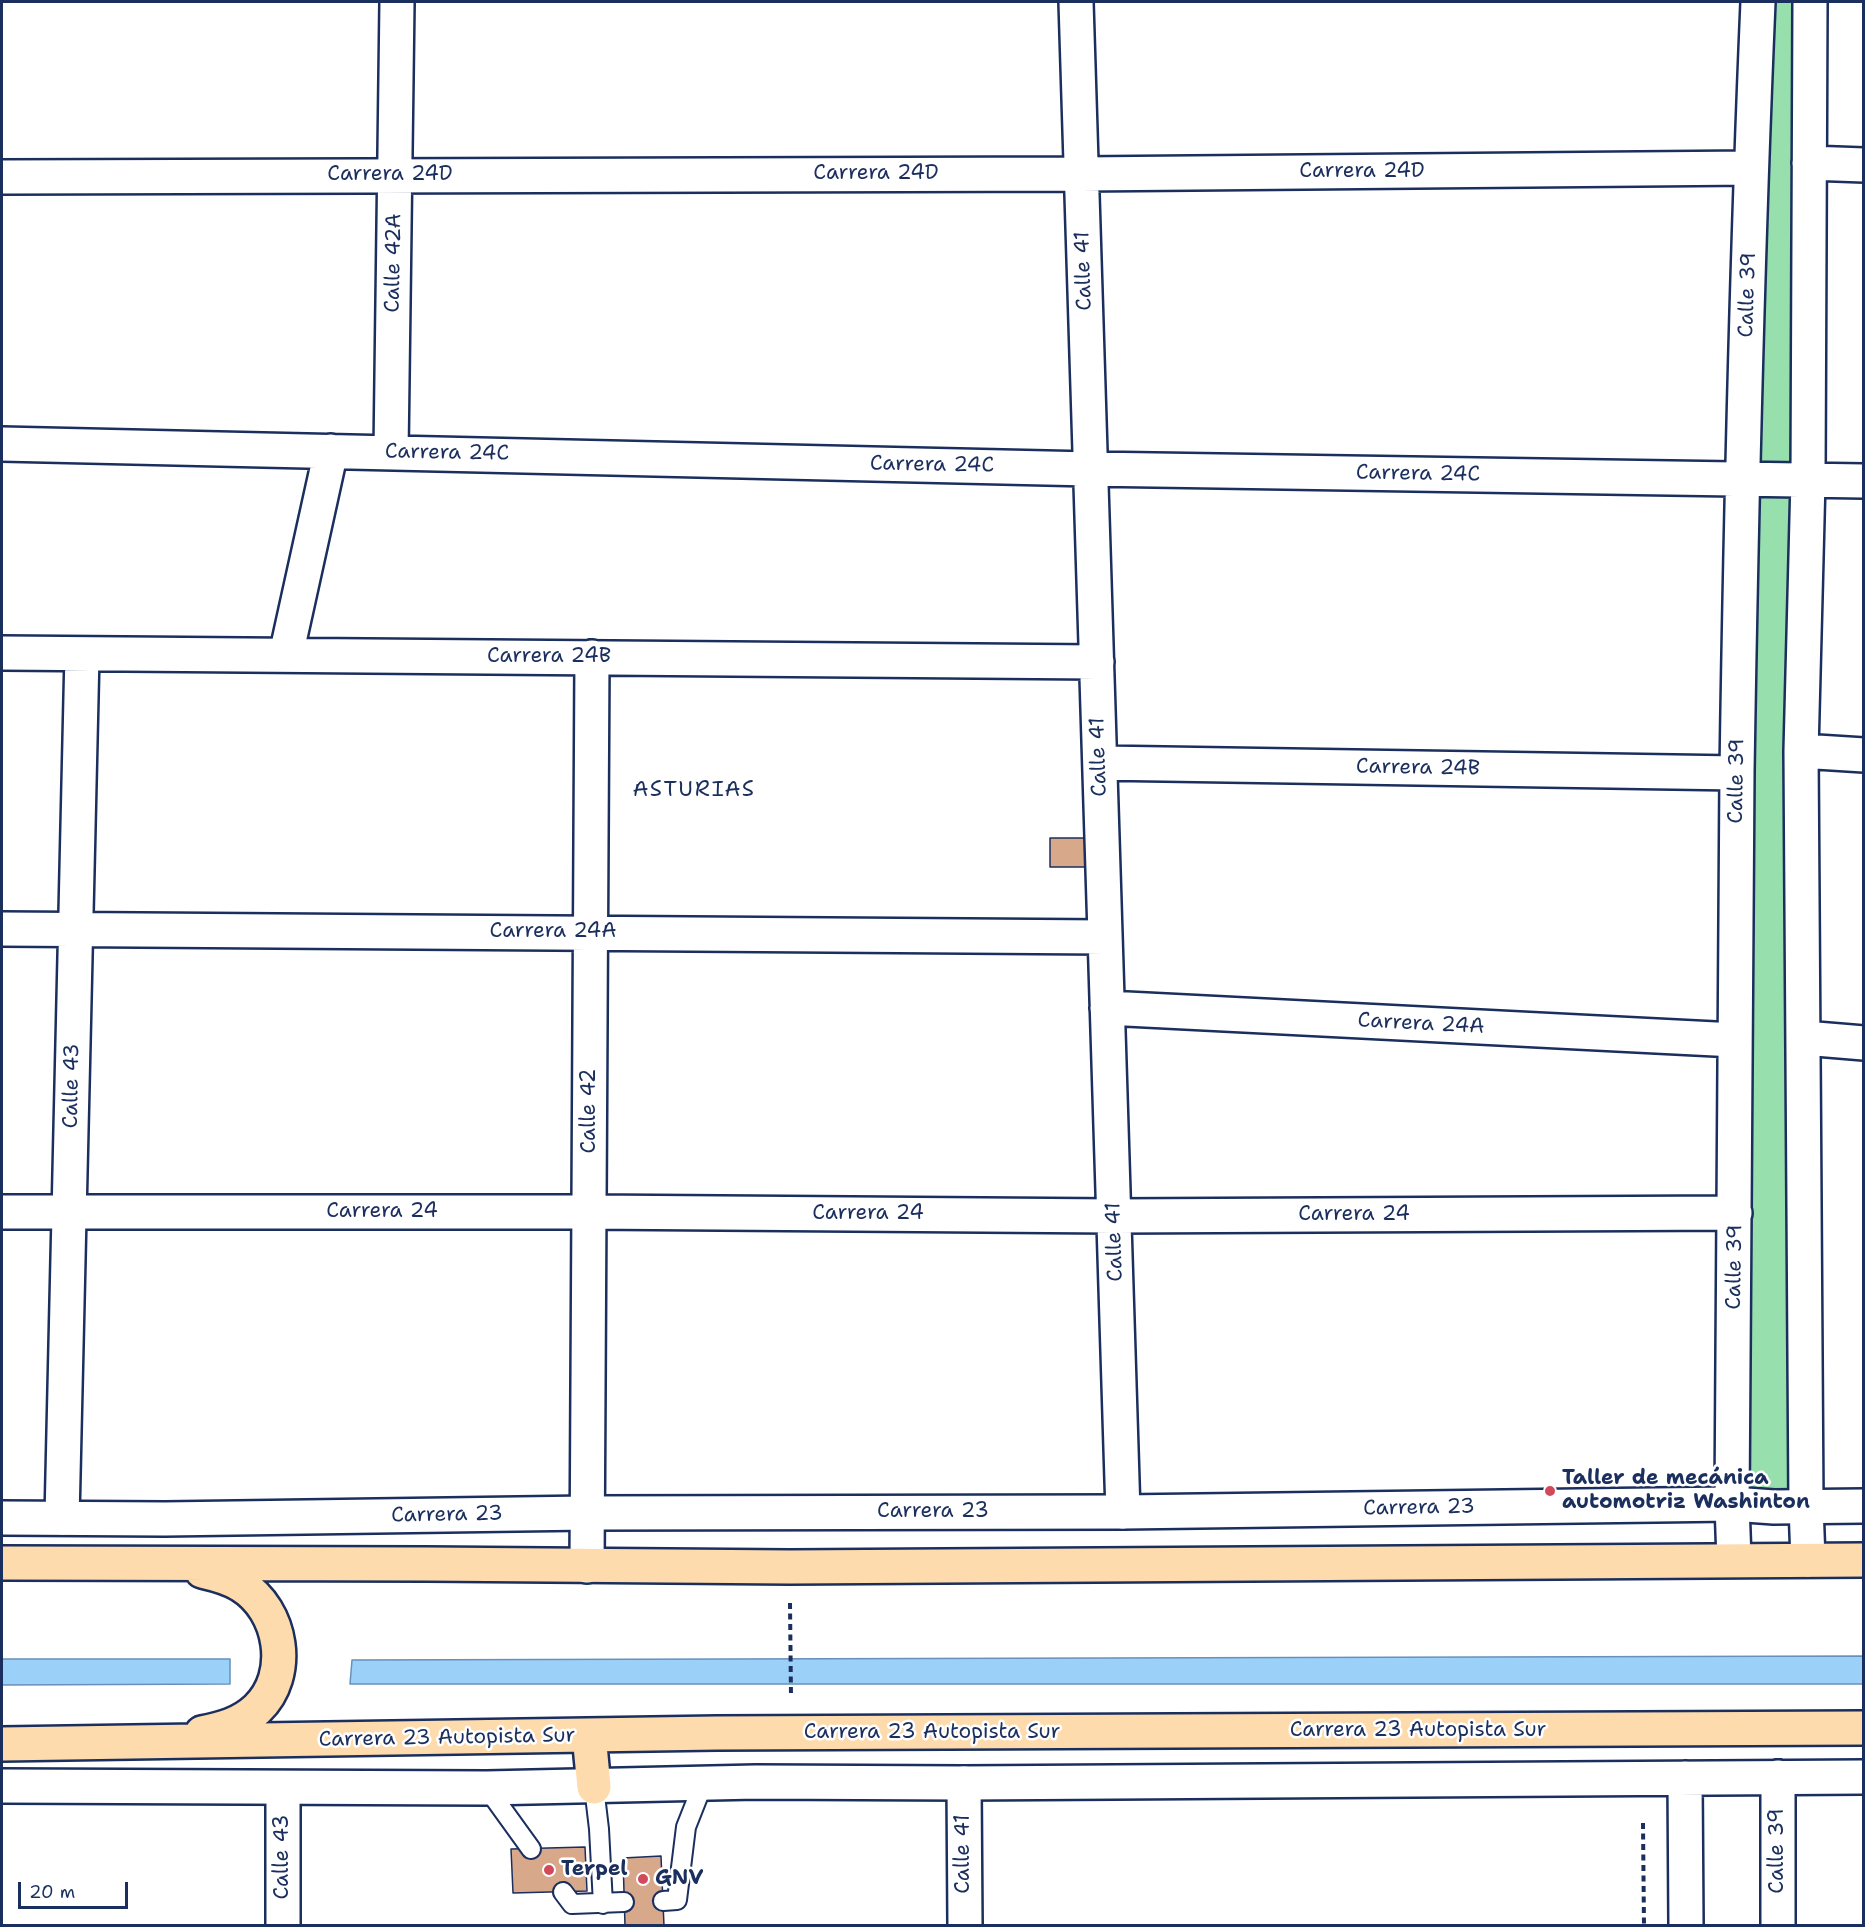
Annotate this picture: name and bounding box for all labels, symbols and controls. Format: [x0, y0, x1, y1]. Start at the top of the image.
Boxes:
street label: Carrera 24D [1299, 159, 1425, 185]
street label: Carrera 24D [813, 161, 939, 187]
street label: Carrera 24D [327, 162, 453, 188]
street label: Calle 42A [381, 213, 407, 313]
street label: Calle 41 [1070, 231, 1098, 311]
street label: Calle 39 [1734, 252, 1762, 338]
street label: Carrera 24C [385, 439, 509, 467]
street label: Carrera 24C [870, 451, 994, 479]
street label: Carrera 24C [1356, 460, 1480, 488]
street label: Carrera 24B [487, 644, 611, 670]
street label: Calle 41 [1085, 717, 1113, 797]
street label: Calle 39 [1724, 738, 1750, 824]
street label: Carrera 24B [1356, 754, 1480, 782]
district label: ASTURIAS [633, 777, 755, 803]
street label: Carrera 24A [490, 919, 616, 945]
street label: Carrera 24A [1357, 1008, 1485, 1040]
street label: Calle 43 [59, 1043, 85, 1129]
street label: Calle 42 [577, 1069, 603, 1153]
street label: Carrera 24 [326, 1199, 438, 1225]
street label: Carrera 24 [812, 1201, 924, 1227]
street label: Calle 41 [1101, 1202, 1129, 1282]
street label: Carrera 24 [1298, 1202, 1410, 1228]
street label: Calle 39 [1722, 1224, 1748, 1310]
place label: Taller de mecánica automotriz Washinton [1562, 1466, 1810, 1516]
marker: Taller de mecánica automotriz Washinton [1543, 1484, 1557, 1498]
street label: Carrera 23 [1363, 1494, 1475, 1522]
street label: Carrera 23 [877, 1499, 989, 1525]
street label: Carrera 23 [391, 1501, 503, 1529]
street label: Carrera 23 Autopista Sur [1290, 1718, 1546, 1744]
street label: Carrera 23 Autopista Sur [804, 1720, 1060, 1746]
street label: Carrera 23 Autopista Sur [318, 1723, 576, 1753]
street label: Calle 39 [1765, 1808, 1791, 1894]
street label: Calle 43 [270, 1814, 296, 1900]
street label: Calle 41 [951, 1814, 977, 1894]
place label: Terpel [561, 1857, 628, 1883]
marker: Terpel [542, 1863, 556, 1877]
place label: GNV [655, 1866, 703, 1892]
scale bar [21, 1870, 130, 1908]
marker: GNV [636, 1872, 650, 1886]
text: 20 m [29, 1880, 75, 1904]

